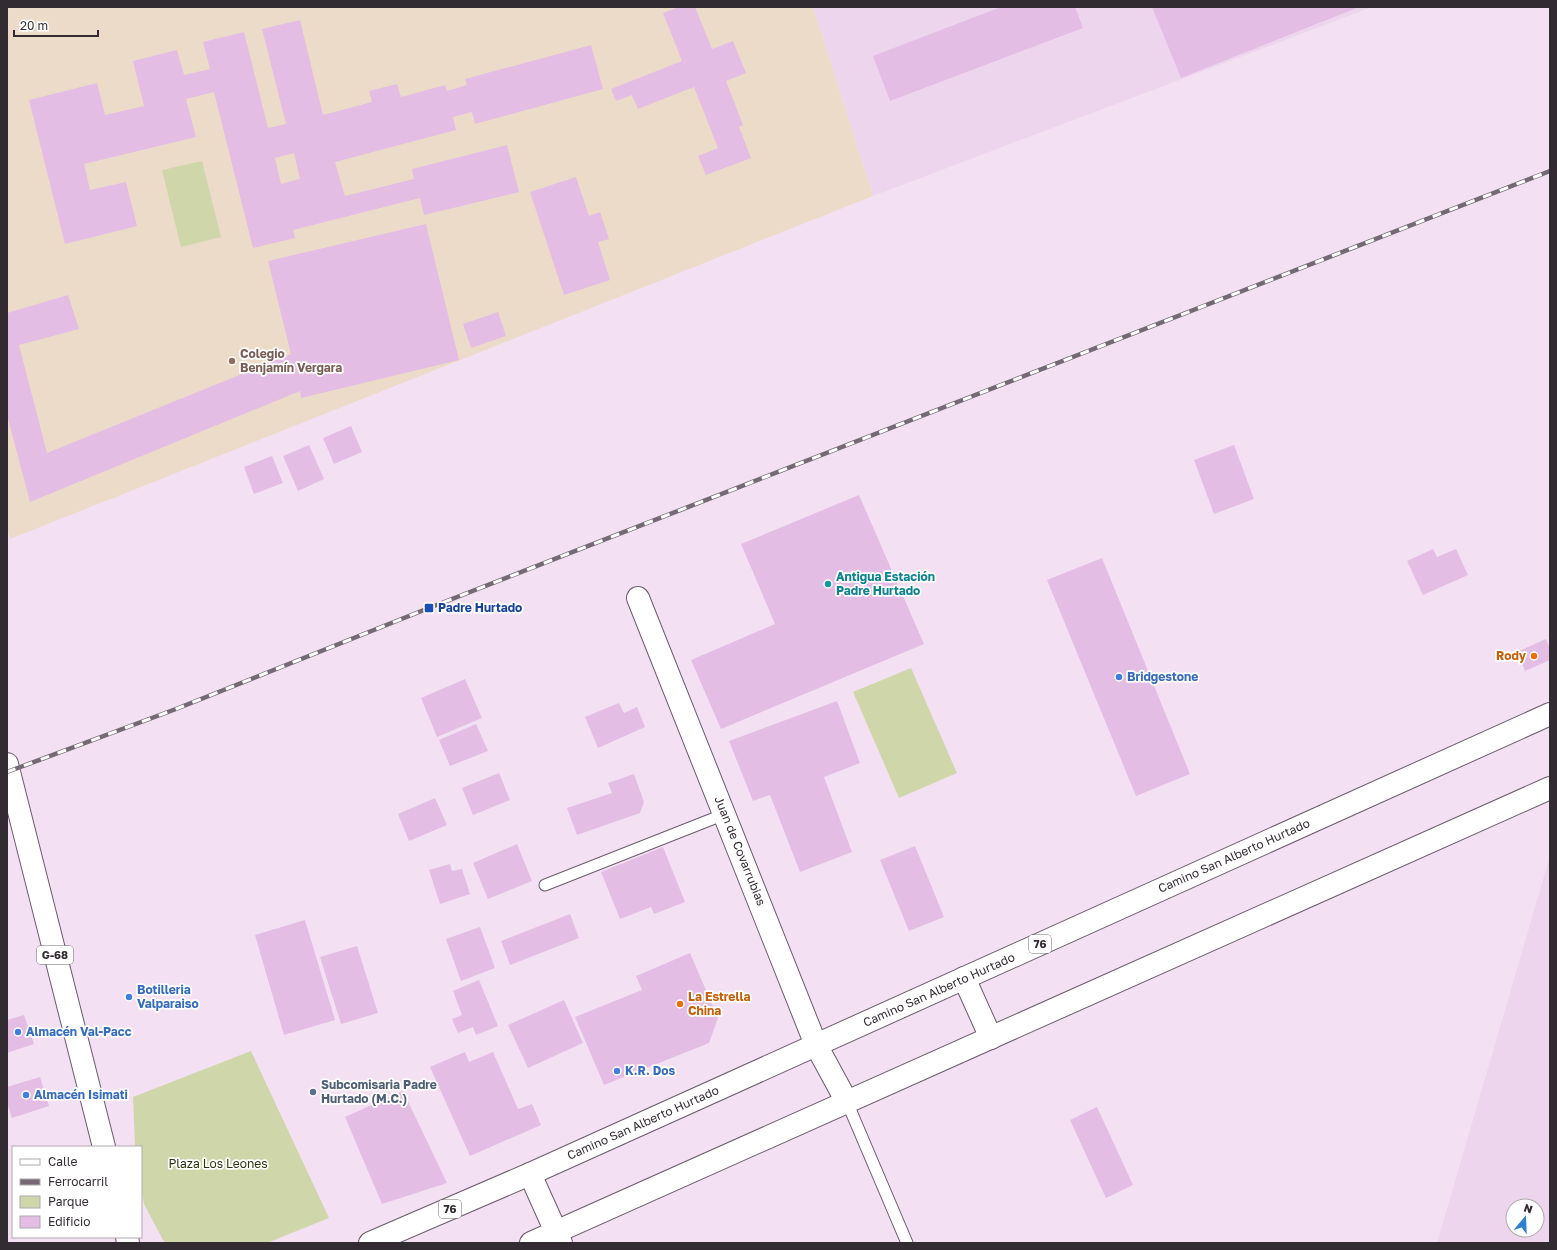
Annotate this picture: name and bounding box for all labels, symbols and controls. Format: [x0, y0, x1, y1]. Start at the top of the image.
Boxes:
scale bar [14, 12, 98, 38]
text: 20 m [20, 18, 48, 33]
place label: Colegio Benjamín Vergara [240, 346, 342, 375]
marker: Colegio Benjamín Vergara [227, 356, 237, 366]
place label: Antigua Estación Padre Hurtado [836, 569, 935, 598]
marker: Antigua Estación Padre Hurtado [823, 579, 833, 589]
place label: Padre Hurtado [438, 600, 522, 615]
marker: Padre Hurtado [423, 602, 435, 614]
place label: Rody [1496, 648, 1527, 663]
marker: Rody [1529, 651, 1539, 661]
place label: Bridgestone [1127, 669, 1198, 684]
marker: Bridgestone [1114, 672, 1124, 682]
street label: Juan de Covarrubias [712, 794, 769, 908]
street label: Camino San Alberto Hurtado [1156, 815, 1312, 896]
road number: 76 [1029, 935, 1051, 953]
road number: G-68 [37, 946, 73, 964]
street label: Camino San Alberto Hurtado [861, 949, 1017, 1030]
place label: Botilleria Valparaiso [137, 982, 199, 1011]
place label: La Estrella China [688, 989, 750, 1018]
marker: Botilleria Valparaiso [124, 992, 134, 1002]
marker: La Estrella China [675, 999, 685, 1009]
place label: Almacén Val-Pacc [26, 1024, 132, 1039]
marker: Almacén Val-Pacc [13, 1027, 23, 1037]
place label: K.R. Dos [625, 1063, 676, 1078]
marker: K.R. Dos [612, 1066, 622, 1076]
place label: Subcomisaria Padre Hurtado (M.C.) [321, 1077, 437, 1106]
street label: Camino San Alberto Hurtado [565, 1082, 721, 1163]
place label: Almacén Isimati [34, 1087, 128, 1102]
marker: Subcomisaria Padre Hurtado (M.C.) [308, 1087, 318, 1097]
marker: Almacén Isimati [21, 1090, 31, 1100]
legend [12, 1146, 142, 1238]
text: Calle [48, 1154, 78, 1169]
park label: Plaza Los Leones [168, 1156, 268, 1171]
text: Ferrocarril [48, 1174, 108, 1189]
text: Parque [48, 1194, 89, 1209]
north arrow [1505, 1198, 1545, 1238]
road number: 76 [439, 1200, 461, 1218]
text: N [1522, 1201, 1534, 1216]
text: Edificio [48, 1214, 90, 1229]

